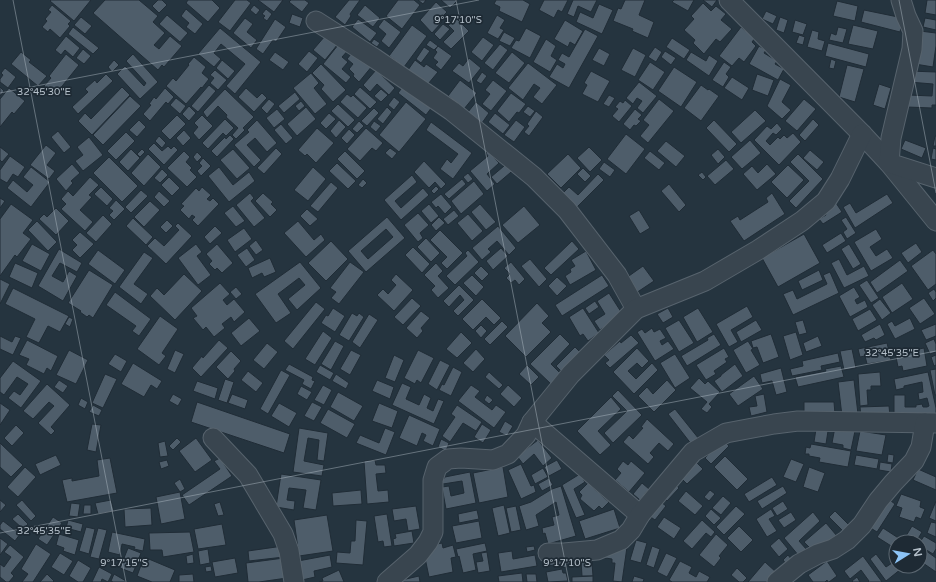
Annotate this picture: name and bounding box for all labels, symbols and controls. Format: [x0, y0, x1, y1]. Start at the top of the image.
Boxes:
text: 9°17'10"S [434, 14, 482, 26]
text: 32°45'30"E [17, 86, 71, 98]
text: 32°45'35"E [865, 347, 919, 359]
text: 32°45'35"E [17, 525, 71, 537]
north arrow [888, 534, 928, 574]
text: N [910, 547, 925, 558]
text: 9°17'15"S [100, 557, 148, 569]
text: 9°17'10"S [543, 557, 591, 569]

